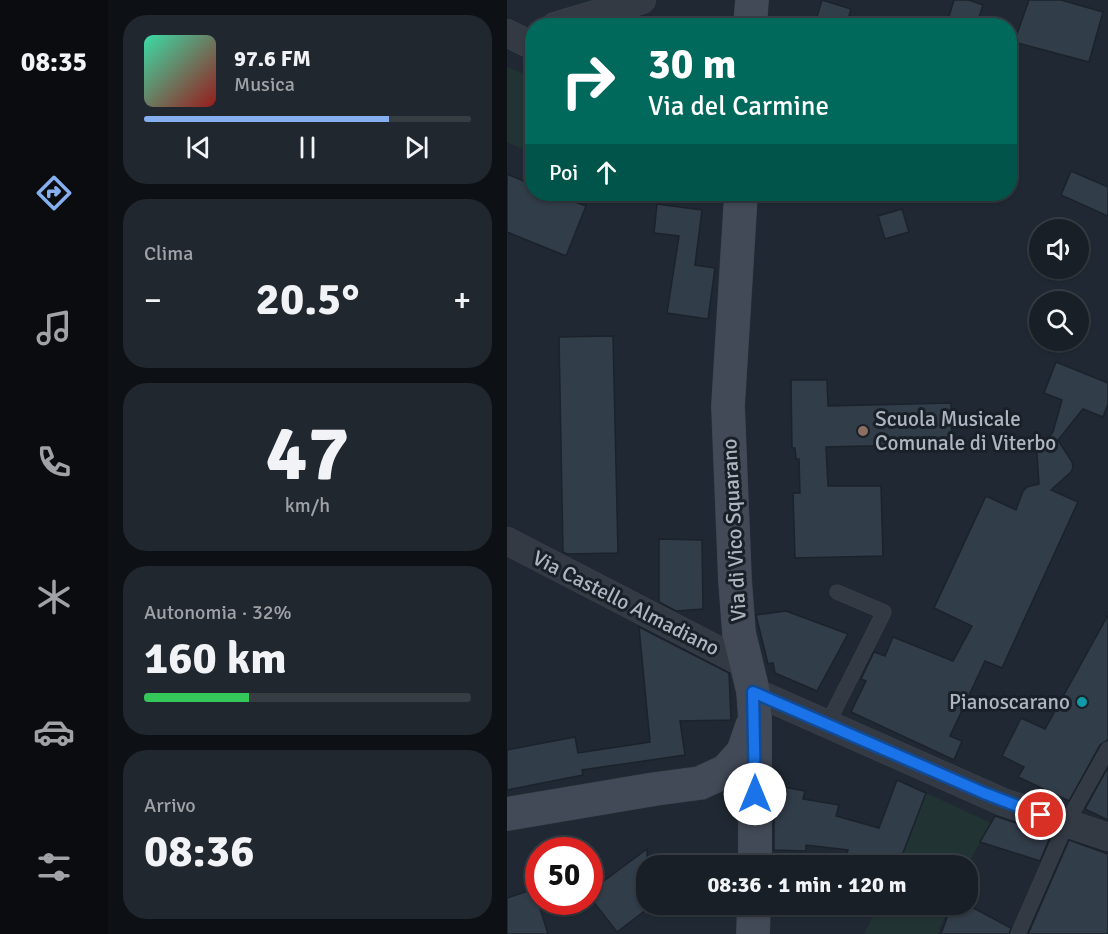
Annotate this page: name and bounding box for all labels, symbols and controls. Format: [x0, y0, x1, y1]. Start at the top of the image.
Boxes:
text: 30 m [648, 39, 737, 90]
icon: right [549, 42, 627, 120]
text: 97.6 FM [234, 45, 311, 72]
text: 08:35 [21, 46, 87, 79]
text: Musica [234, 72, 295, 97]
text: Via del Carmine [648, 90, 829, 123]
icon: previous [182, 131, 215, 164]
icon: pause [291, 131, 324, 164]
icon: next [400, 131, 433, 164]
icon: ahead [590, 156, 623, 189]
text: Poi [549, 159, 578, 186]
icon: directions [33, 172, 75, 214]
map controls [1029, 219, 1089, 351]
button: sound [1029, 219, 1089, 279]
text: Clima [144, 241, 193, 266]
text: 20.5° [256, 272, 359, 327]
text: − [144, 280, 162, 321]
text: + [453, 280, 471, 321]
button: search [1029, 291, 1089, 351]
icon: music [33, 307, 75, 349]
text: 47 [265, 406, 350, 502]
place label: Scuola Musicale Comunale di Viterbo [875, 406, 1056, 456]
marker: Scuola Musicale Comunale di Viterbo [856, 424, 870, 438]
street label: Via di Vico Squarano [716, 438, 752, 622]
icon: phone [33, 441, 75, 483]
text: km/h [285, 493, 330, 518]
street label: Via Castello Almadiano [528, 545, 724, 661]
icon: climate [33, 576, 75, 618]
text: Autonomia · 32% [144, 600, 292, 625]
text: 160 km [144, 631, 287, 686]
place label: Pianoscarano [949, 689, 1070, 715]
marker: Pianoscarano [1075, 695, 1089, 709]
icon: car [33, 711, 75, 753]
position arrow [723, 762, 787, 826]
pin [1015, 789, 1066, 840]
text: Arrivo [144, 793, 196, 818]
icon: arrive [1024, 798, 1057, 831]
text: 08:36 [144, 824, 254, 879]
speed limit sign: 50 [525, 837, 603, 915]
icon: filters [33, 846, 75, 888]
text: 08:36 · 1 min · 120 m [707, 871, 907, 898]

